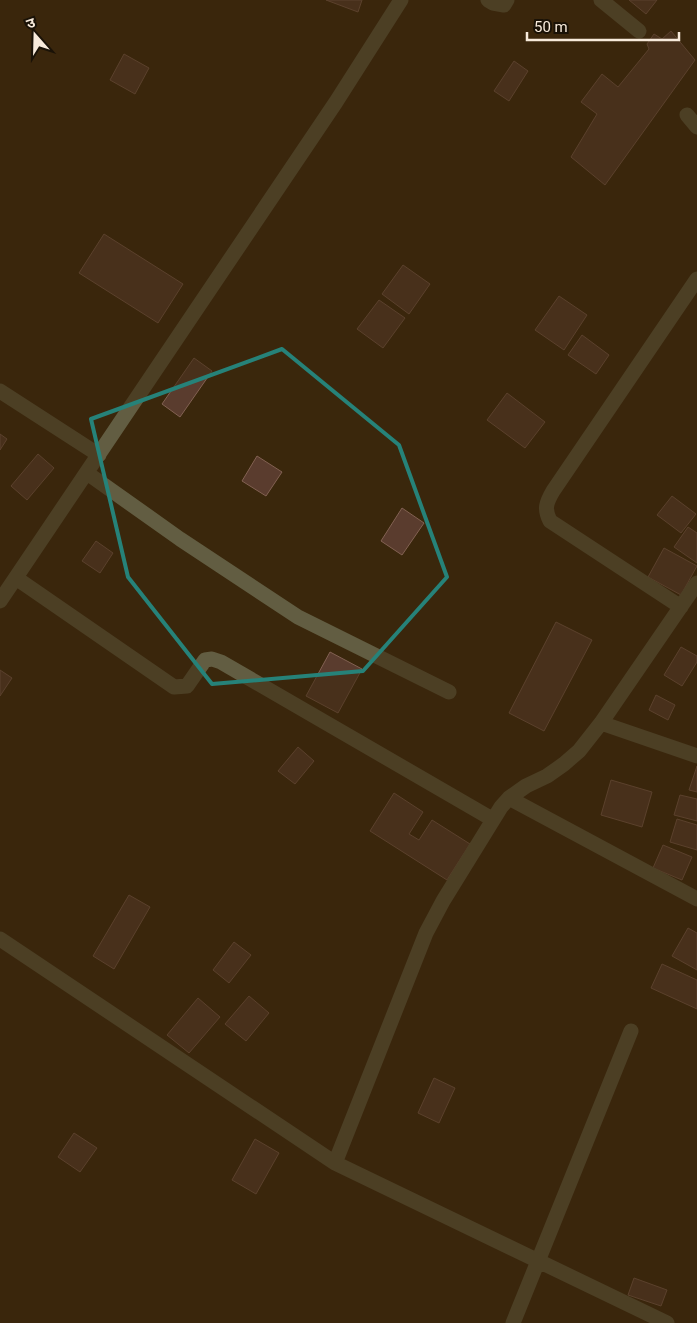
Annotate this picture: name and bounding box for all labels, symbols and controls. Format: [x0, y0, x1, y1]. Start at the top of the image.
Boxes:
north arrow [10, 10, 60, 60]
scale bar [527, 10, 680, 42]
text: उ [24, 14, 38, 32]
text: 50 m [534, 18, 568, 36]

